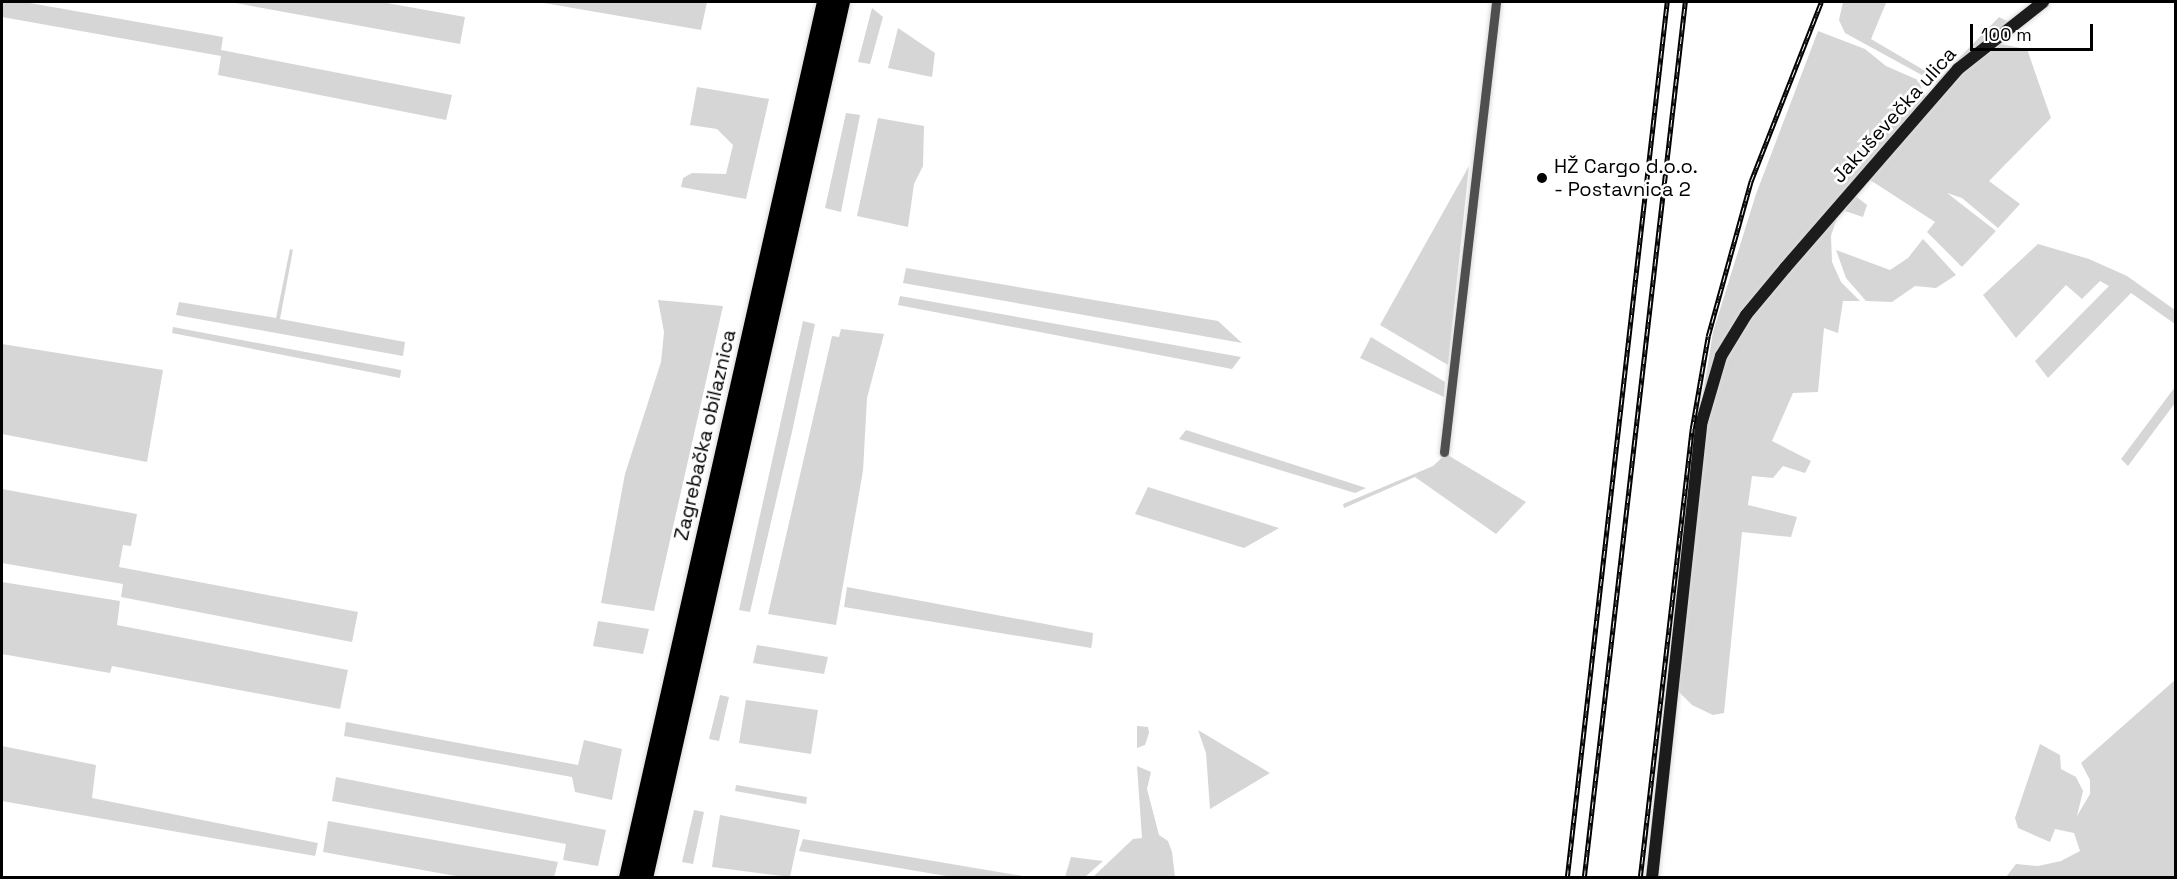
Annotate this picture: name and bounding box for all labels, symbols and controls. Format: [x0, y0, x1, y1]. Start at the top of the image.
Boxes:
scale bar [1973, 12, 2096, 50]
text: 100 m [1981, 23, 2032, 46]
street label: Jakuševečka ulica [1827, 42, 1961, 188]
place label: HŽ Cargo d.o.o. - Postavnica 2 [1554, 154, 1698, 201]
marker: HŽ Cargo d.o.o. - Postavnica 2 [1535, 171, 1549, 185]
street label: Zagrebačka obilaznica [669, 327, 741, 543]

